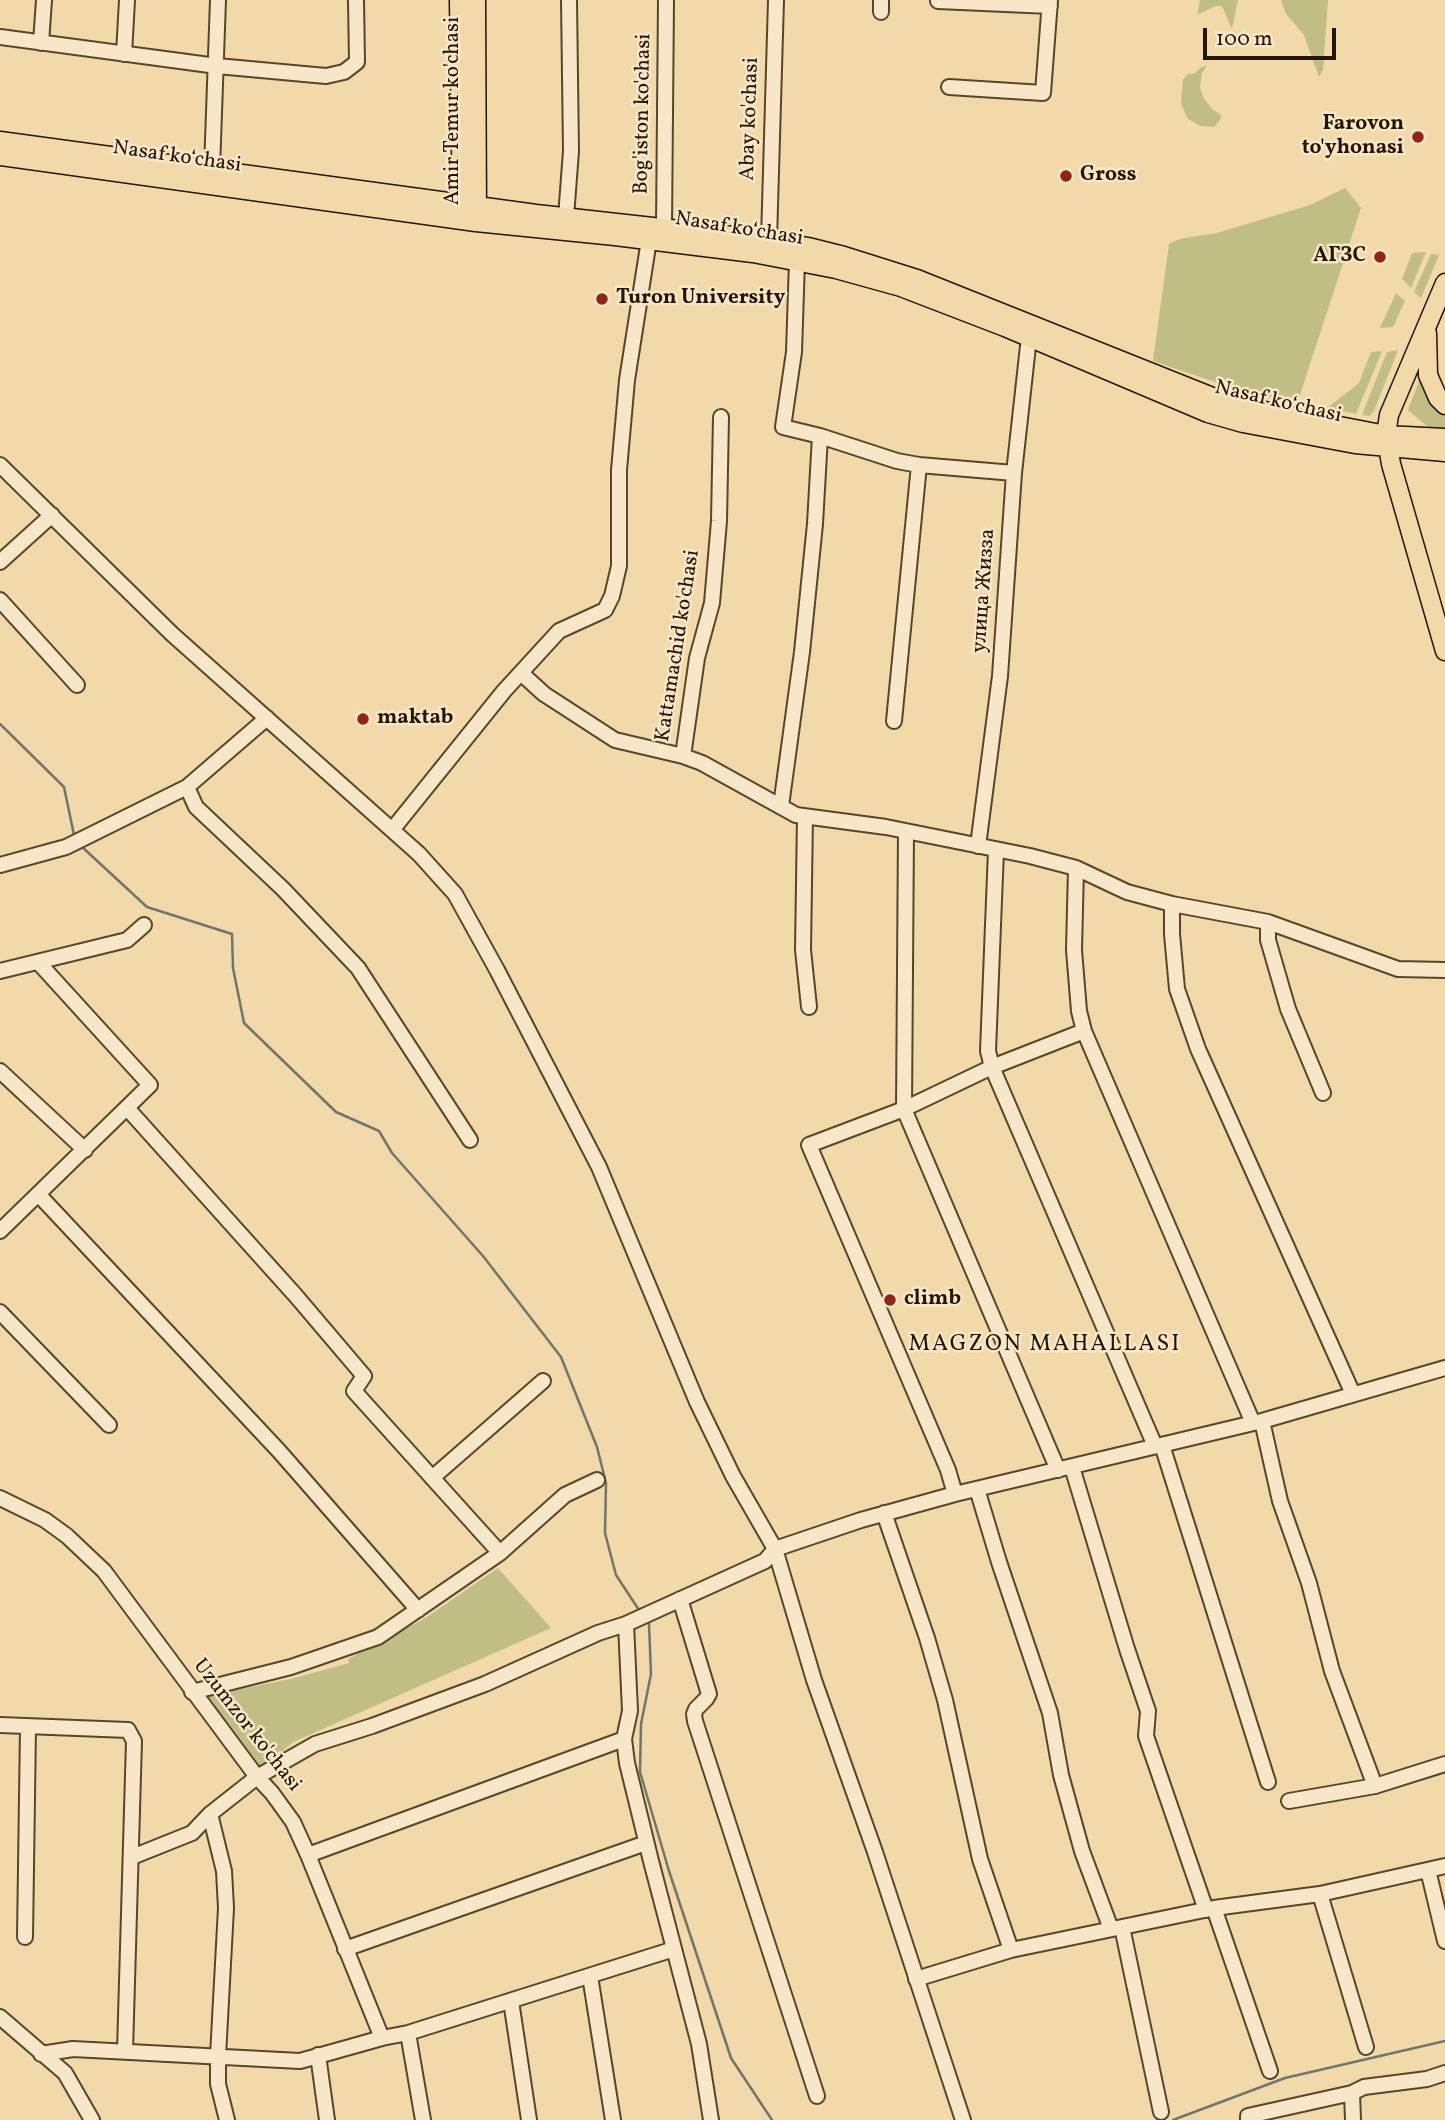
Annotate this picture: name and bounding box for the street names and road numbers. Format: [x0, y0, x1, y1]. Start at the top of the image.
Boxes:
street label: Amir Temur ko'chasi [441, 17, 467, 205]
street label: Bog'iston ko'chasi [630, 33, 658, 195]
street label: Abay ko'chasi [736, 57, 766, 181]
street label: Nasaf ko‘chasi [111, 137, 243, 179]
street label: Nasaf ko‘chasi [673, 207, 805, 253]
street label: Nasaf ko‘chasi [1212, 376, 1344, 430]
street label: улица Жизза [968, 528, 1002, 654]
street label: Kattamachid ko'chasi [651, 548, 707, 744]
street label: Uzumzor ko'chasi [186, 1655, 306, 1797]

